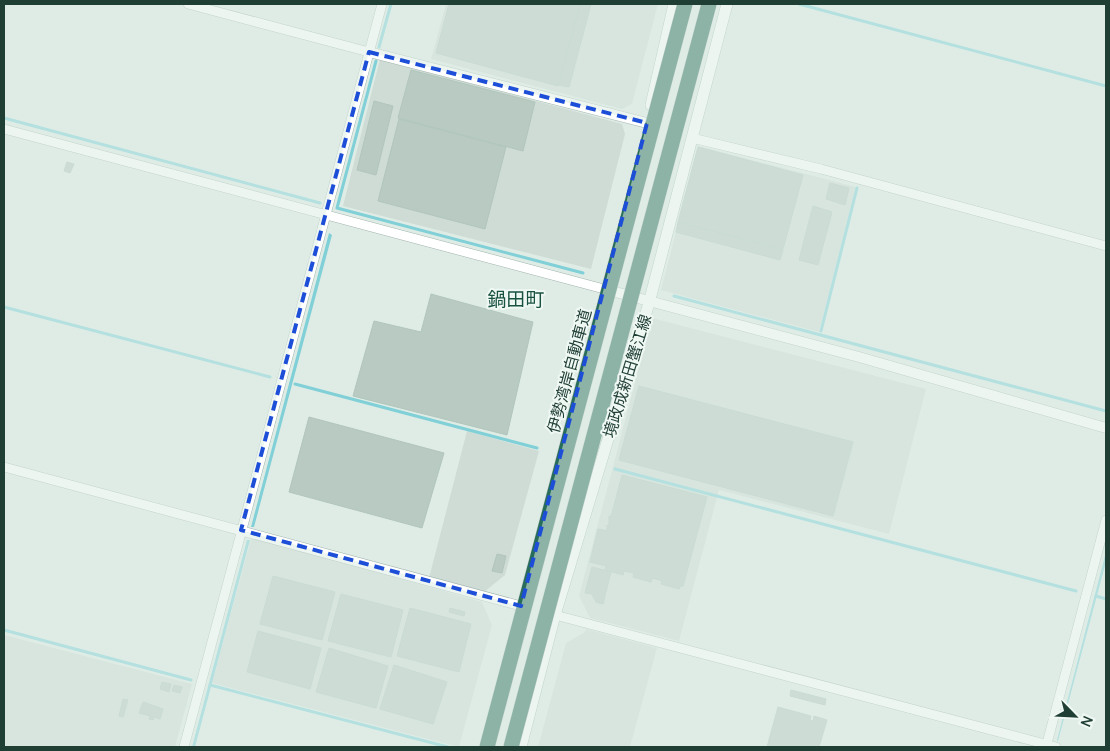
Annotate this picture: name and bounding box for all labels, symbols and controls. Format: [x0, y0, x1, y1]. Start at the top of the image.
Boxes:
district label: 鍋田町 [487, 286, 545, 312]
street label: 伊勢湾岸自動車道 [542, 306, 596, 436]
street label: 境政成新田蟹江線 [598, 312, 656, 440]
north arrow [1050, 691, 1100, 741]
text: N [1077, 713, 1098, 730]

